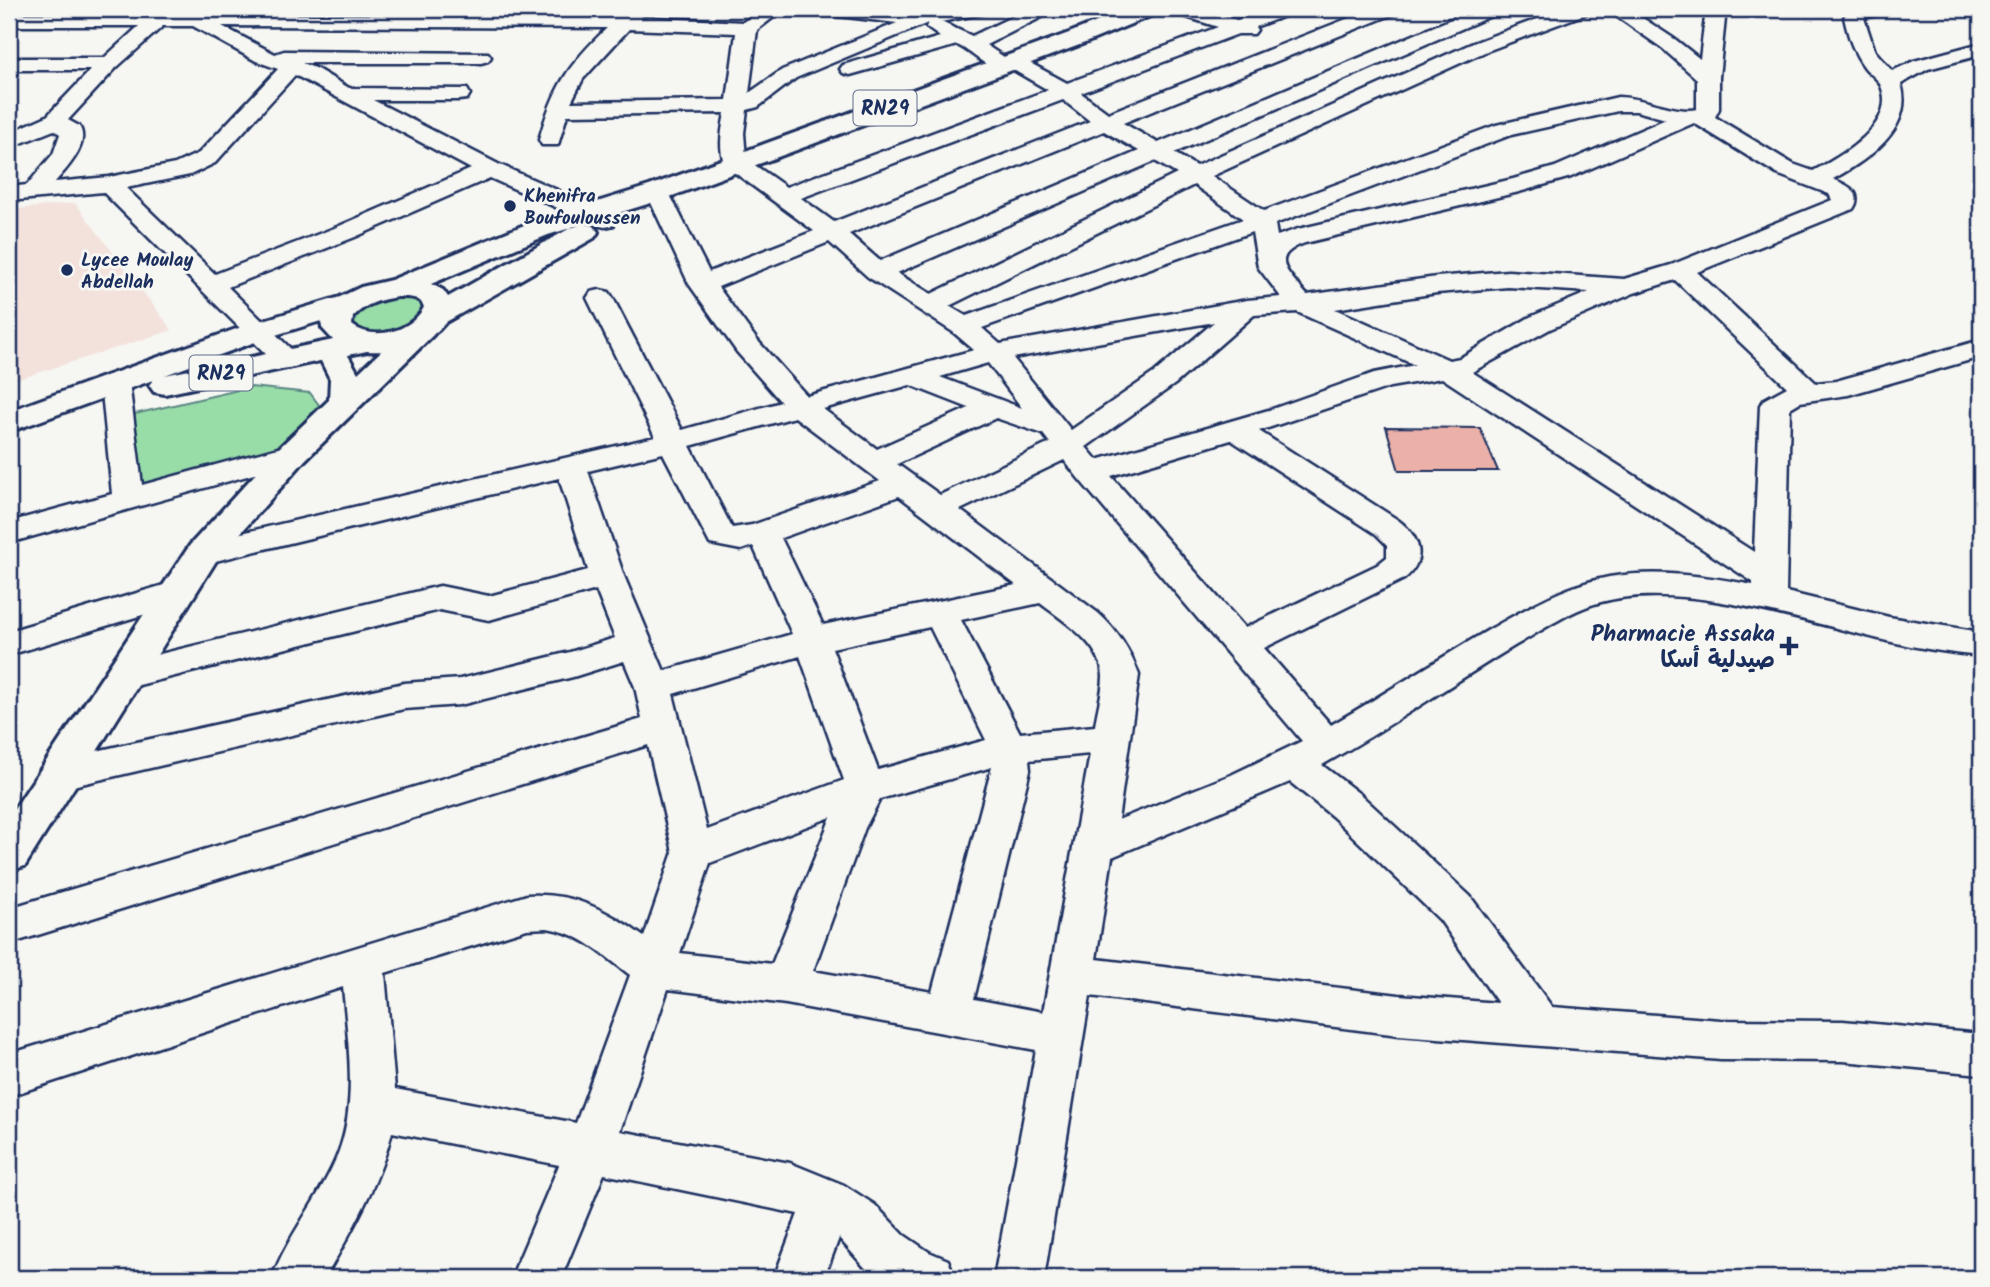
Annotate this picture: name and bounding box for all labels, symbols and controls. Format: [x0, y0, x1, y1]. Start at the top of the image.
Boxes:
road number: RN29 [854, 90, 917, 126]
place label: Khenifra Boufouloussen [524, 182, 640, 234]
marker: Khenifra Boufouloussen [502, 198, 518, 214]
place label: Lycee Moulay Abdellah [81, 246, 193, 298]
marker: Lycee Moulay Abdellah [59, 262, 75, 278]
road number: RN29 [190, 356, 252, 390]
place label: Pharmacie Assaka صيدلية أسكا [1591, 617, 1775, 679]
marker: Pharmacie Assaka صيدلية أسكا [1781, 638, 1797, 654]

